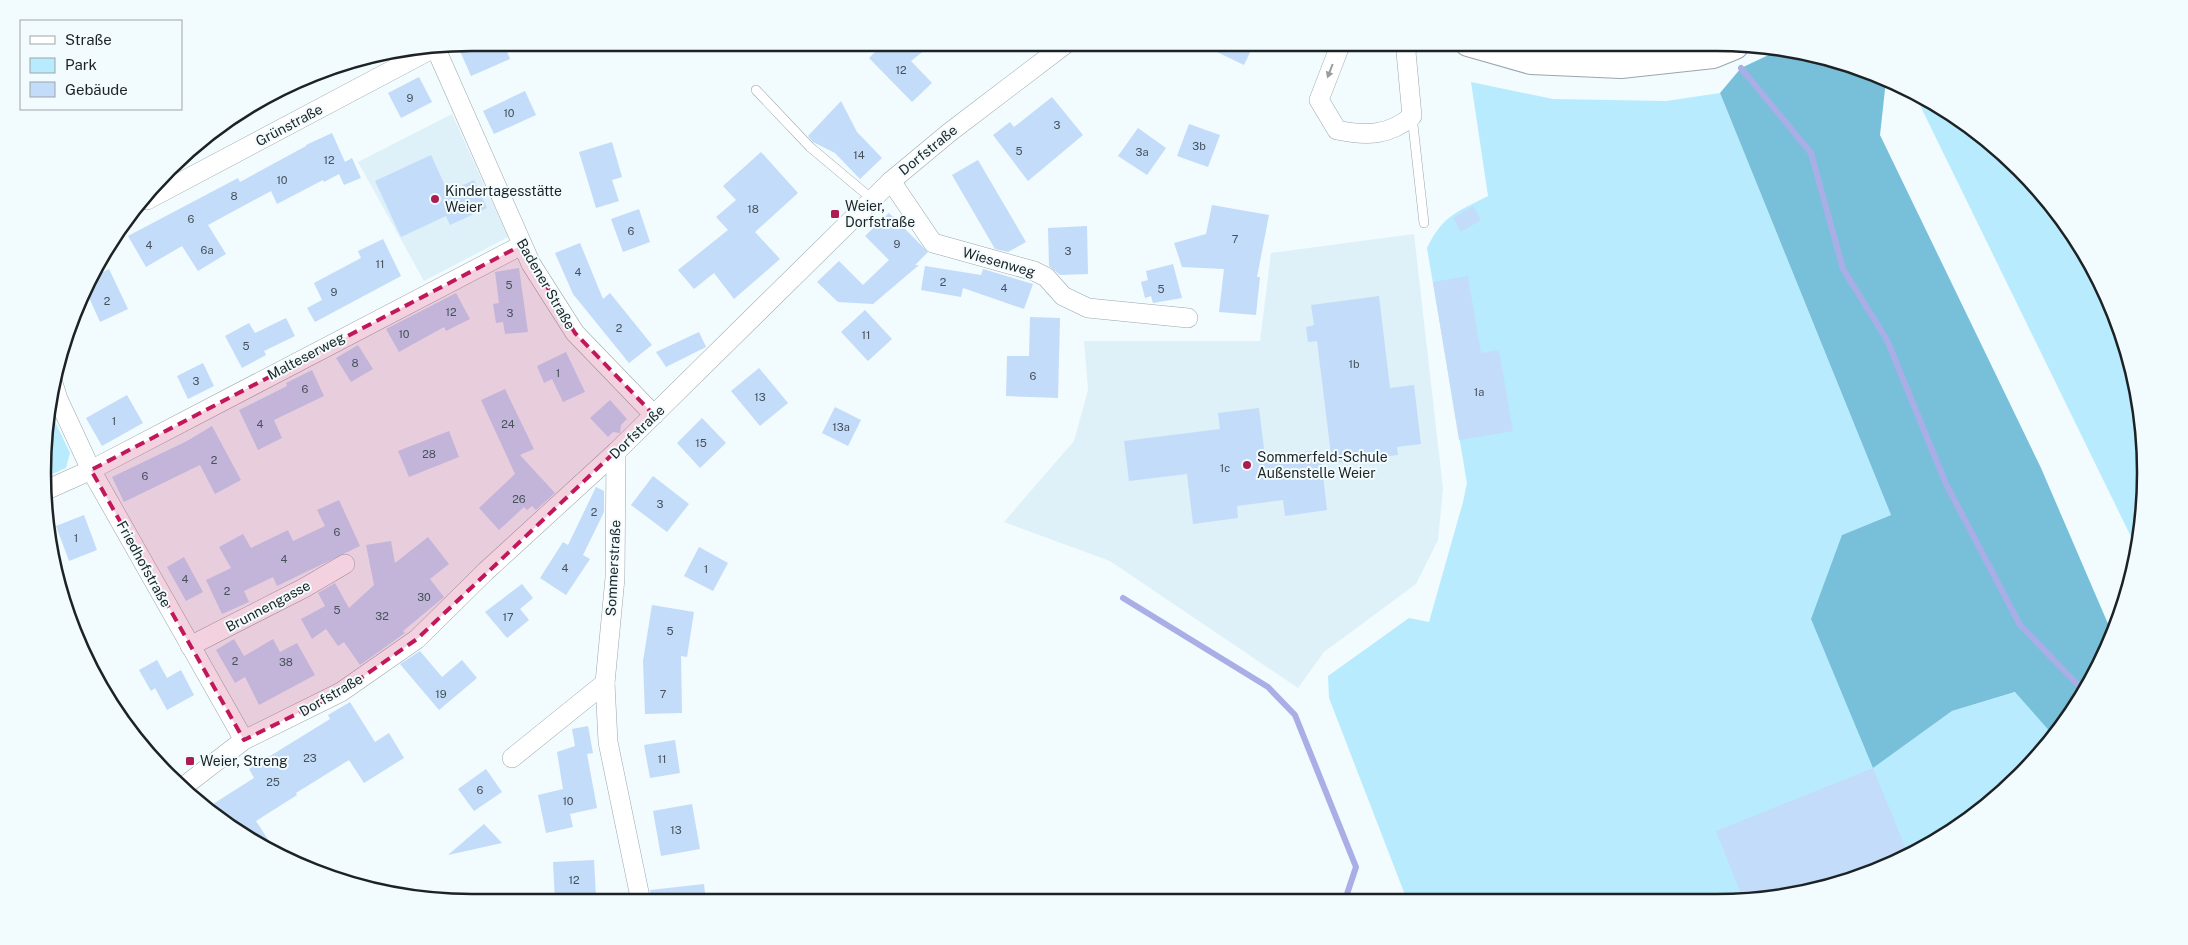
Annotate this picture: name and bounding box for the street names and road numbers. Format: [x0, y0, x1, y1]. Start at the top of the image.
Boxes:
street label: Grünstraße [253, 101, 325, 149]
street label: Dorfstraße [896, 122, 960, 178]
street label: Badener Straße [514, 236, 578, 332]
street label: Wiesenweg [961, 244, 1037, 280]
street label: Malteserweg [265, 329, 348, 383]
street label: Dorfstraße [606, 402, 668, 462]
street label: Friedhofstraße [114, 518, 174, 610]
street label: Sommerstraße [602, 519, 624, 617]
street label: Brunnengasse [223, 577, 313, 635]
street label: Dorfstraße [297, 670, 365, 719]

